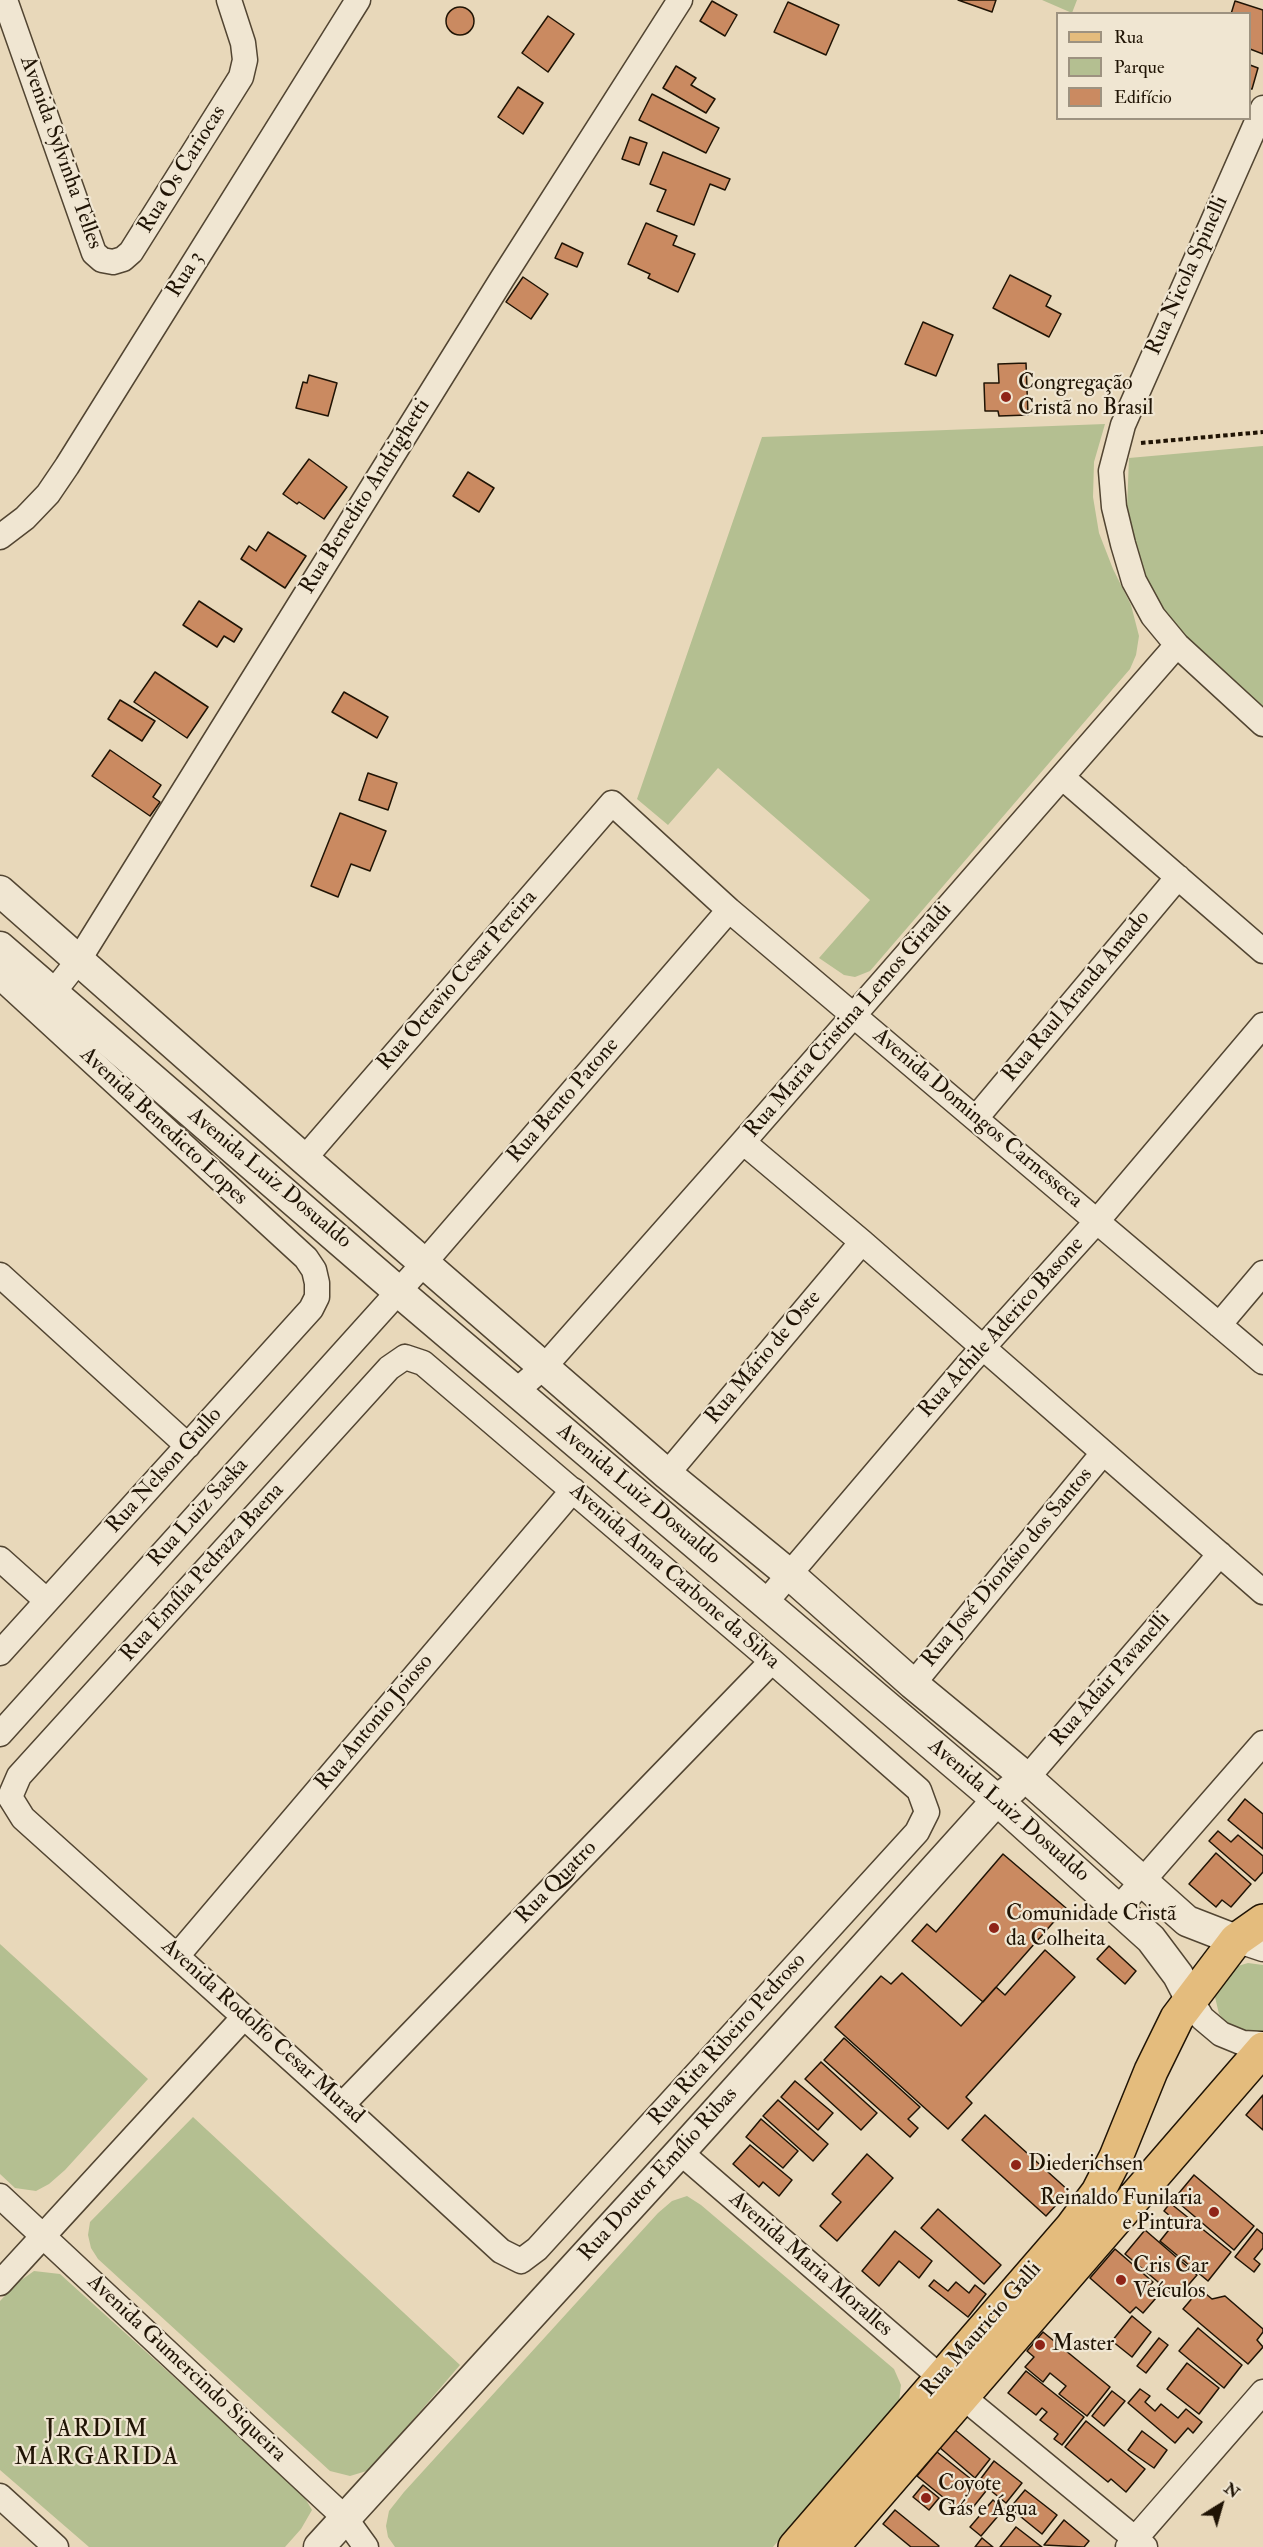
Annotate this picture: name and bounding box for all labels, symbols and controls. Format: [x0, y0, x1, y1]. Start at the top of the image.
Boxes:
legend [1056, 12, 1251, 120]
text: Rua [1114, 26, 1143, 49]
street label: Avenida Sylvinha Telles [13, 53, 107, 253]
text: Parque [1114, 56, 1164, 79]
text: Edifício [1114, 86, 1172, 109]
street label: Rua Os Cariocas [133, 101, 233, 239]
street label: Rua Nicola Spinelli [1141, 192, 1235, 360]
street label: Rua 3 [162, 247, 210, 303]
place label: Congregação Cristã no Brasil [1018, 371, 1153, 422]
marker: Congregação Cristã no Brasil [999, 390, 1013, 404]
street label: Rua Benedito Andrighetti [295, 394, 437, 600]
street label: Rua Octavio Cesar Pereira [373, 885, 543, 1077]
street label: Rua Maria Cristina Lemos Giraldi [740, 898, 958, 1144]
street label: Rua Raul Aranda Amado [998, 906, 1156, 1088]
street label: Avenida Domingos Carnesseca [867, 1023, 1087, 1215]
street label: Rua Bento Patone [502, 1033, 626, 1169]
street label: Avenida Benedicto Lopes [74, 1042, 252, 1212]
street label: Avenida Luiz Dosualdo [182, 1103, 356, 1255]
street label: Rua Achile Aderico Basone [914, 1232, 1090, 1424]
street label: Rua Mário de Oste [700, 1286, 828, 1430]
street label: Rua Nelson Gullo [102, 1403, 228, 1539]
street label: Avenida Luiz Dosualdo [551, 1419, 725, 1571]
street label: Rua Luiz Saska [143, 1453, 255, 1573]
street label: Rua José Dionísio dos Santos [917, 1463, 1099, 1673]
street label: Rua Emília Pedraza Baena [116, 1478, 290, 1668]
street label: Avenida Anna Carbone da Silva [563, 1478, 785, 1676]
street label: Rua Adair Pavanelli [1045, 1607, 1177, 1753]
street label: Rua Antonio Joioso [311, 1650, 439, 1796]
street label: Avenida Luiz Dosualdo [922, 1734, 1094, 1888]
street label: Rua Quatro [511, 1836, 603, 1930]
place label: Comunidade Cristã da Colheita [1006, 1902, 1176, 1954]
marker: Comunidade Cristã da Colheita [987, 1921, 1001, 1935]
street label: Avenida Rodolfo Cesar Murad [155, 1934, 369, 2130]
street label: Rua Rita Ribeiro Pedroso [644, 1948, 812, 2132]
street label: Rua Doutor Emílio Ribas [574, 2083, 744, 2267]
place label: Diederichsen [1028, 2152, 1143, 2178]
marker: Diederichsen [1009, 2158, 1023, 2172]
place label: Reinaldo Funilaria e Pintura [1040, 2186, 1202, 2238]
street label: Avenida Maria Moralles [723, 2187, 897, 2343]
marker: Reinaldo Funilaria e Pintura [1207, 2205, 1221, 2219]
place label: Cris Car Veículos [1133, 2254, 1208, 2306]
street label: Rua Mauricio Galli [916, 2257, 1048, 2403]
street label: Avenida Gumercindo Siqueira [81, 2270, 291, 2468]
marker: Cris Car Veículos [1114, 2273, 1128, 2287]
place label: Master [1052, 2332, 1114, 2358]
marker: Master [1033, 2338, 1047, 2352]
district label: JARDIM MARGARIDA [14, 2417, 180, 2473]
place label: Coyote Gás e Água [938, 2472, 1037, 2524]
north arrow [1191, 2475, 1251, 2535]
text: N [1220, 2478, 1244, 2503]
marker: Coyote Gás e Água [919, 2491, 933, 2505]

